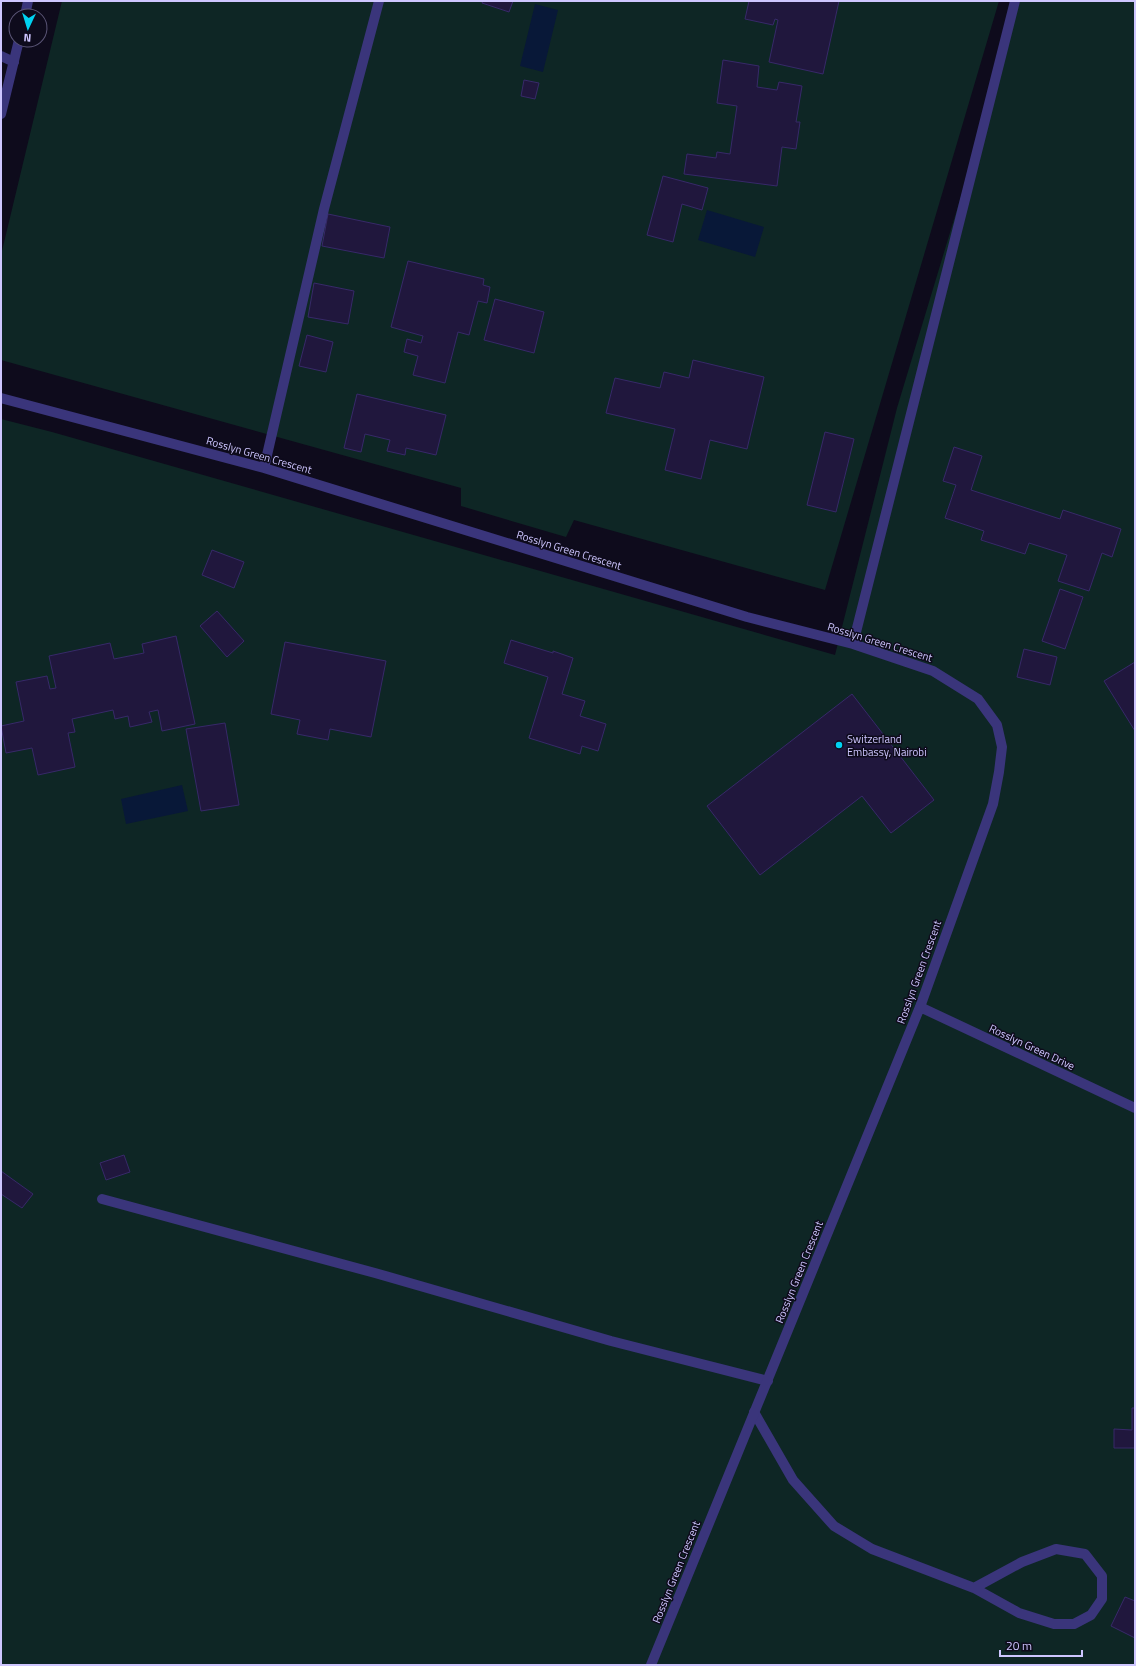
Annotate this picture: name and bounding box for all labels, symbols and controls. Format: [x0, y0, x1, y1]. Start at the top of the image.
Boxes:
north arrow [8, 8, 48, 48]
text: N [23, 30, 32, 46]
street label: Rosslyn Green Crescent [204, 432, 314, 478]
street label: Rosslyn Green Crescent [514, 526, 624, 574]
street label: Rosslyn Green Crescent [825, 618, 935, 666]
place label: Switzerland Embassy, Nairobi [847, 731, 927, 760]
marker: Switzerland Embassy, Nairobi [834, 740, 844, 750]
street label: Rosslyn Green Crescent [893, 918, 945, 1026]
street label: Rosslyn Green Drive [987, 1020, 1078, 1074]
street label: Rosslyn Green Crescent [771, 1218, 827, 1326]
street label: Rosslyn Green Crescent [648, 1518, 704, 1626]
scale bar [1000, 1632, 1082, 1658]
text: 20 m [1006, 1636, 1032, 1655]

